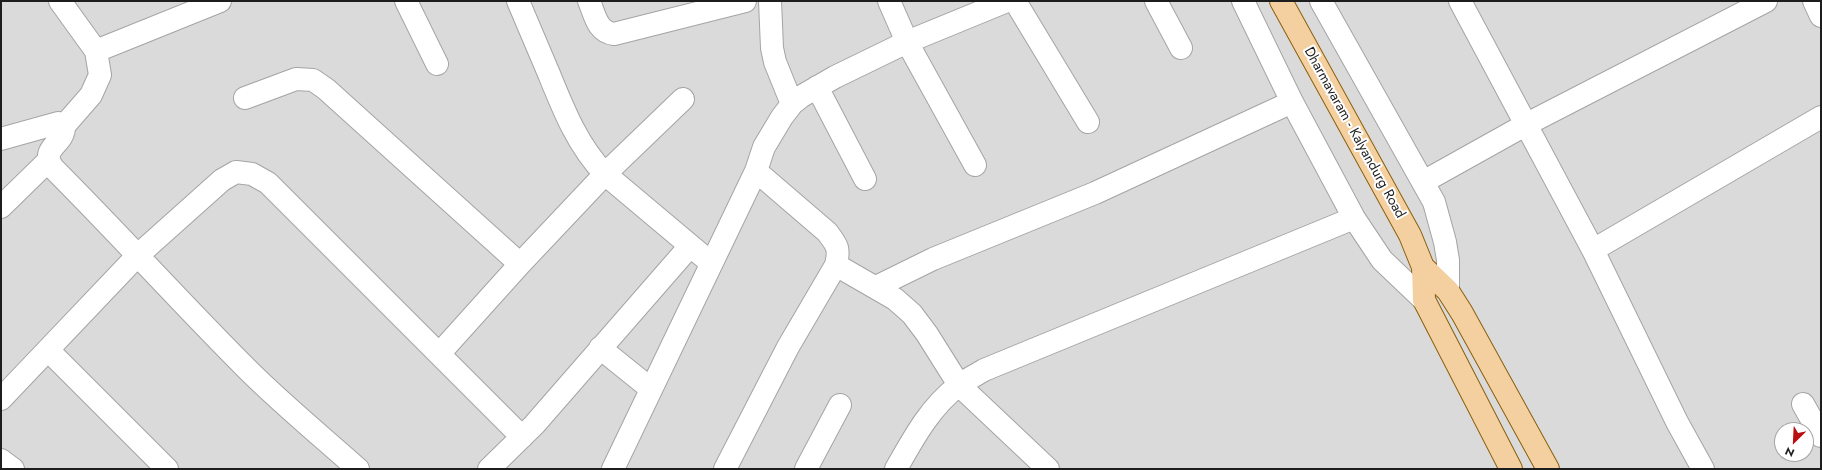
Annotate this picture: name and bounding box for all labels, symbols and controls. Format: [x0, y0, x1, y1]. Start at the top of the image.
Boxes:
street label: Dharmavaram - Kalyandurg Road [1300, 44, 1408, 222]
north arrow [1774, 422, 1814, 462]
text: N [1782, 443, 1797, 461]

